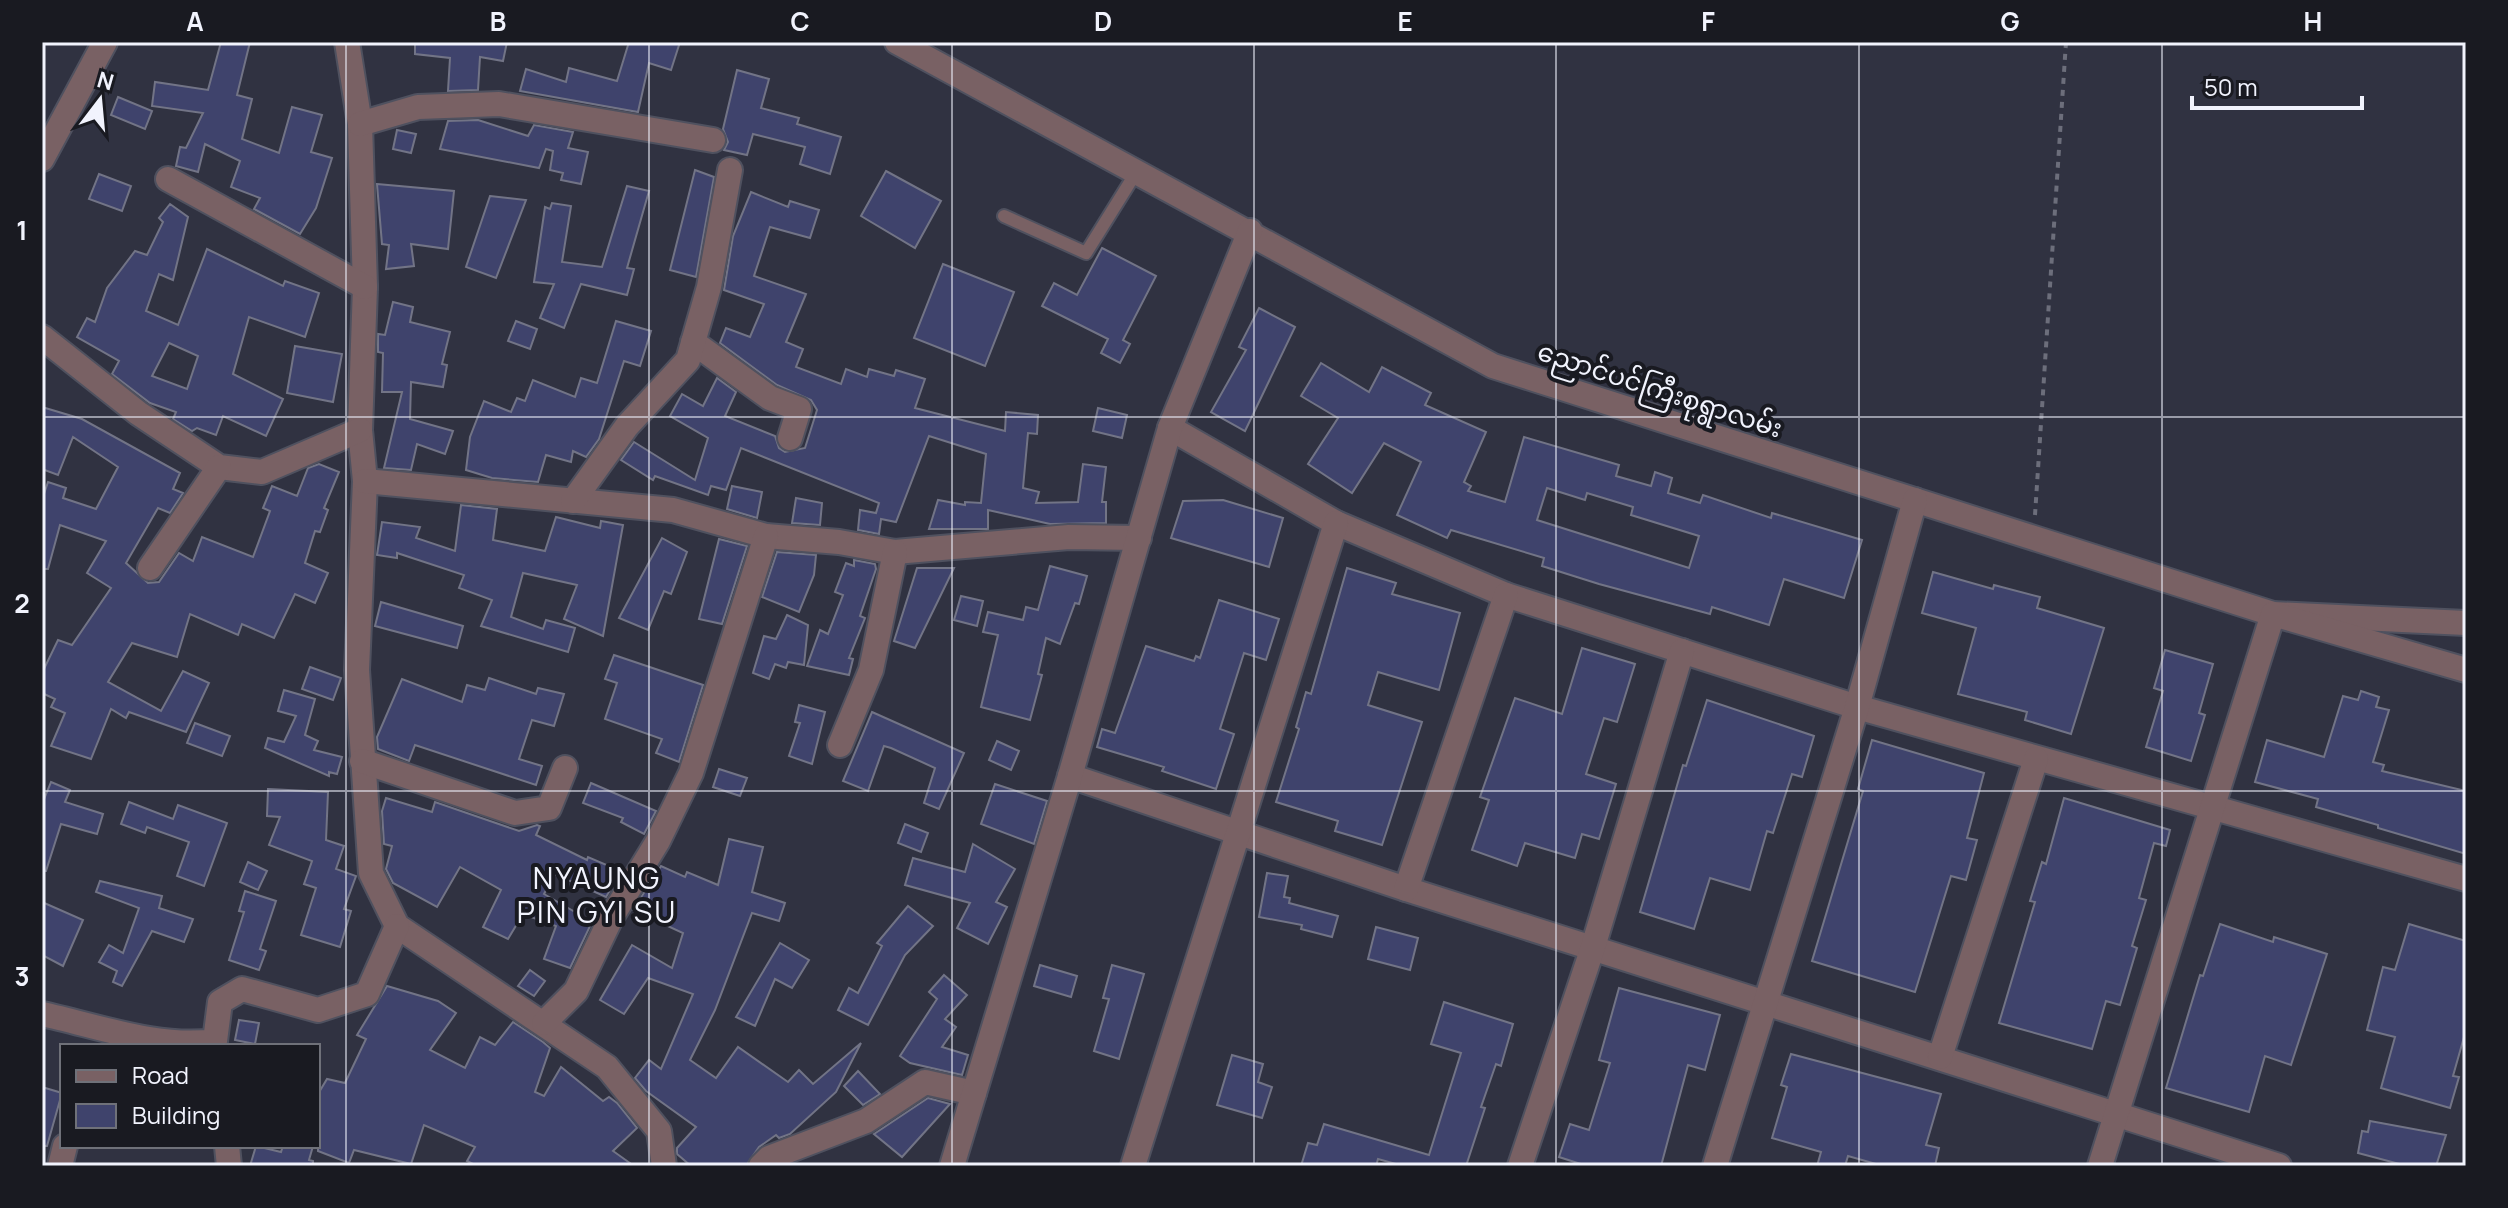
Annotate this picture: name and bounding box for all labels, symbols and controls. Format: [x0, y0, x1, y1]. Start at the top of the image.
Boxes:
text: A [186, 3, 204, 39]
text: B [490, 3, 506, 39]
text: C [790, 3, 810, 39]
text: D [1094, 3, 1112, 39]
text: E [1397, 3, 1413, 39]
text: F [1701, 3, 1715, 39]
text: G [2000, 3, 2020, 39]
text: H [2304, 3, 2322, 39]
north arrow [60, 60, 140, 140]
scale bar [2192, 60, 2362, 110]
text: N [94, 64, 117, 97]
text: 50 m [2204, 70, 2258, 103]
text: 1 [16, 212, 28, 248]
street label: ညောင်ပင်ကြီးစုရွာလမ်း [1532, 332, 1787, 449]
text: 2 [14, 585, 30, 621]
district label: NYAUNG PIN GYI SU [517, 857, 677, 932]
text: 3 [14, 958, 30, 994]
legend [60, 1044, 320, 1148]
text: Road [132, 1058, 189, 1091]
text: Building [132, 1098, 220, 1131]

